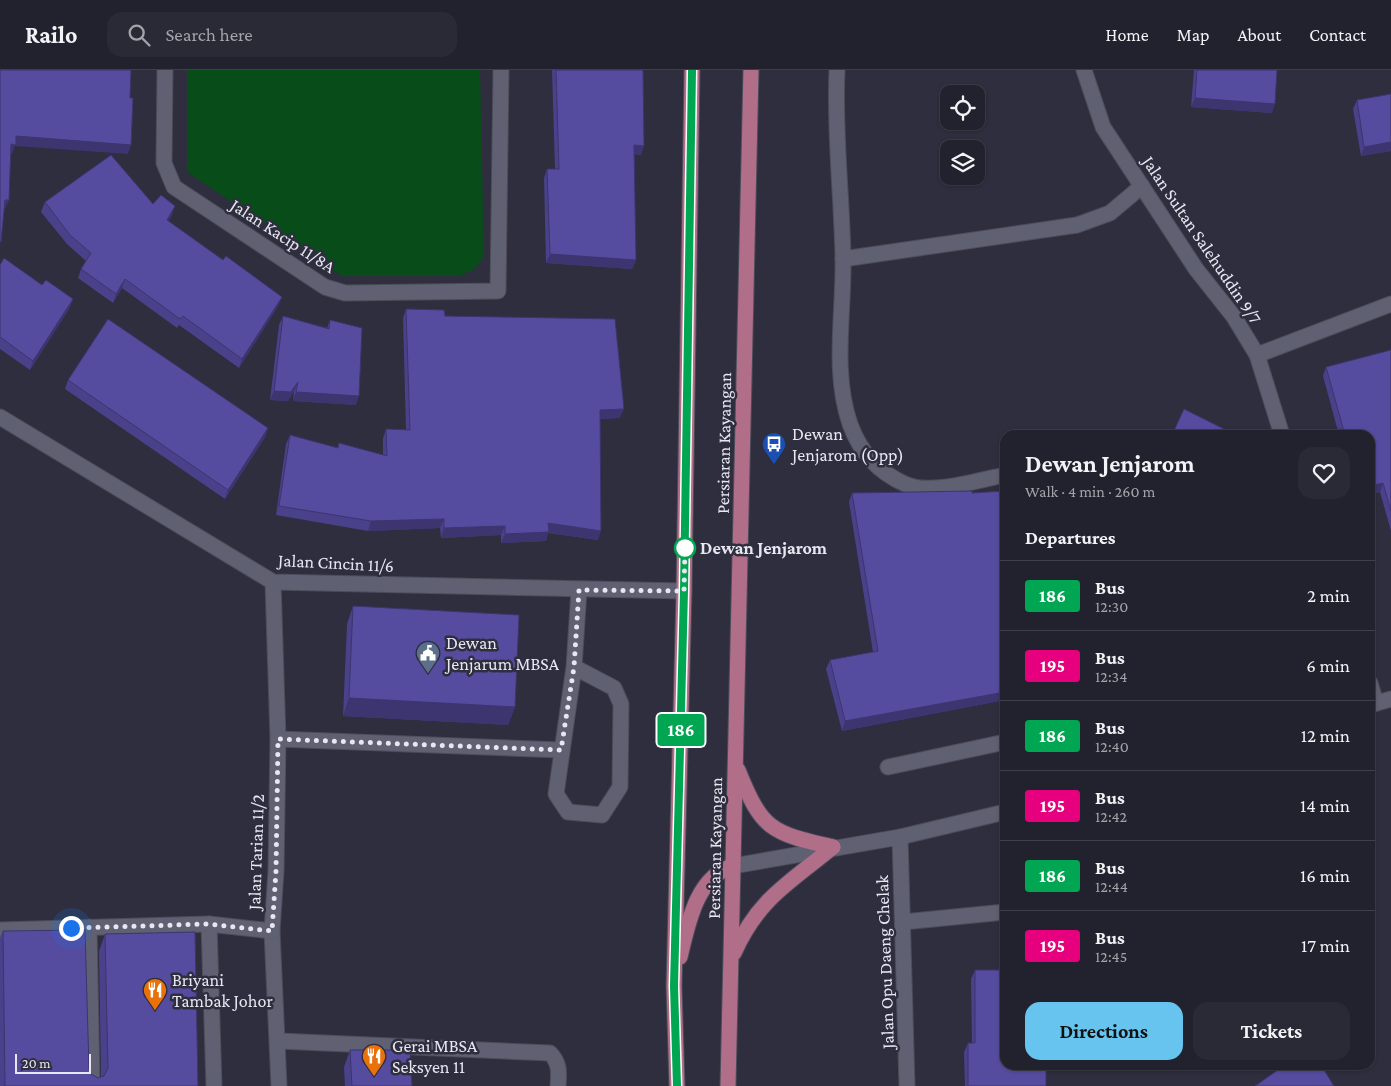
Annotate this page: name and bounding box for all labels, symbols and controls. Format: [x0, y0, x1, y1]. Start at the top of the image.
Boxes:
search box [107, 12, 457, 57]
text: Railo [25, 21, 77, 48]
icon: search [125, 21, 153, 49]
text: Search here [165, 24, 253, 45]
text: Home [1106, 25, 1149, 45]
text: Map [1177, 25, 1209, 45]
text: About [1237, 25, 1281, 45]
text: Contact [1309, 25, 1366, 45]
map controls [940, 85, 985, 185]
button: locate [940, 85, 985, 130]
button: layers [940, 140, 985, 185]
street label: Jalan Sultan Salehuddin 9/7 [1137, 151, 1266, 328]
street label: Jalan Kacip 11/8A [225, 194, 340, 278]
street label: Persiaran Kayangan [713, 372, 735, 514]
place label: Dewan Jenjarom (Opp) [790, 424, 904, 466]
bus stop icon: Dewan Jenjarom (Opp) [761, 431, 787, 465]
button: heart [1298, 447, 1350, 499]
text: Dewan Jenjarom [1025, 450, 1194, 477]
text: Walk · 4 min · 260 m [1025, 483, 1155, 500]
text: Departures [1025, 527, 1116, 548]
marker: Dewan Jenjarom [674, 537, 696, 559]
place label: Dewan Jenjarom [700, 538, 828, 559]
street label: Jalan Cincin 11/6 [275, 550, 395, 576]
text: Bus [1095, 577, 1125, 598]
text: 2 min [1307, 585, 1350, 606]
text: 186 [1039, 586, 1066, 606]
text: 12:30 [1095, 598, 1128, 615]
place label: Dewan Jenjarum MBSA [444, 633, 560, 675]
public building icon: Dewan Jenjarum MBSA [415, 640, 441, 674]
text: Bus [1095, 647, 1125, 668]
text: 6 min [1306, 655, 1350, 676]
text: 195 [1040, 656, 1065, 676]
text: 12:34 [1095, 668, 1127, 685]
line badge: 186 [652, 714, 710, 746]
text: Bus [1095, 717, 1125, 738]
text: 186 [667, 720, 695, 740]
text: 12 min [1301, 725, 1350, 746]
text: 186 [1039, 726, 1066, 746]
text: 12:40 [1095, 738, 1129, 755]
street label: Persiaran Kayangan [704, 777, 726, 919]
text: Bus [1095, 787, 1125, 808]
street label: Jalan Tarian 11/2 [244, 794, 268, 912]
text: 14 min [1300, 795, 1350, 816]
text: 195 [1040, 796, 1065, 816]
text: 12:42 [1095, 808, 1127, 825]
text: Bus [1095, 857, 1125, 878]
text: 16 min [1300, 865, 1350, 886]
text: 186 [1039, 866, 1066, 886]
street label: Jalan Opu Daeng Chelak [872, 874, 898, 1051]
text: 12:44 [1095, 878, 1128, 895]
your location [59, 916, 84, 941]
text: Bus [1095, 927, 1125, 948]
text: 17 min [1301, 935, 1350, 956]
text: 195 [1040, 936, 1065, 956]
text: 12:45 [1095, 948, 1127, 965]
place label: Briyani Tambak Johor [172, 970, 273, 1011]
restaurant icon: Briyani Tambak Johor [142, 977, 168, 1011]
button: Directions [1025, 1002, 1183, 1060]
button: Tickets [1193, 1002, 1350, 1060]
place label: Gerai MBSA Seksyen 11 [392, 1036, 478, 1077]
restaurant icon: Gerai MBSA Seksyen 11 [361, 1043, 387, 1077]
scale bar [15, 1051, 91, 1074]
text: 20 m [22, 1055, 50, 1071]

